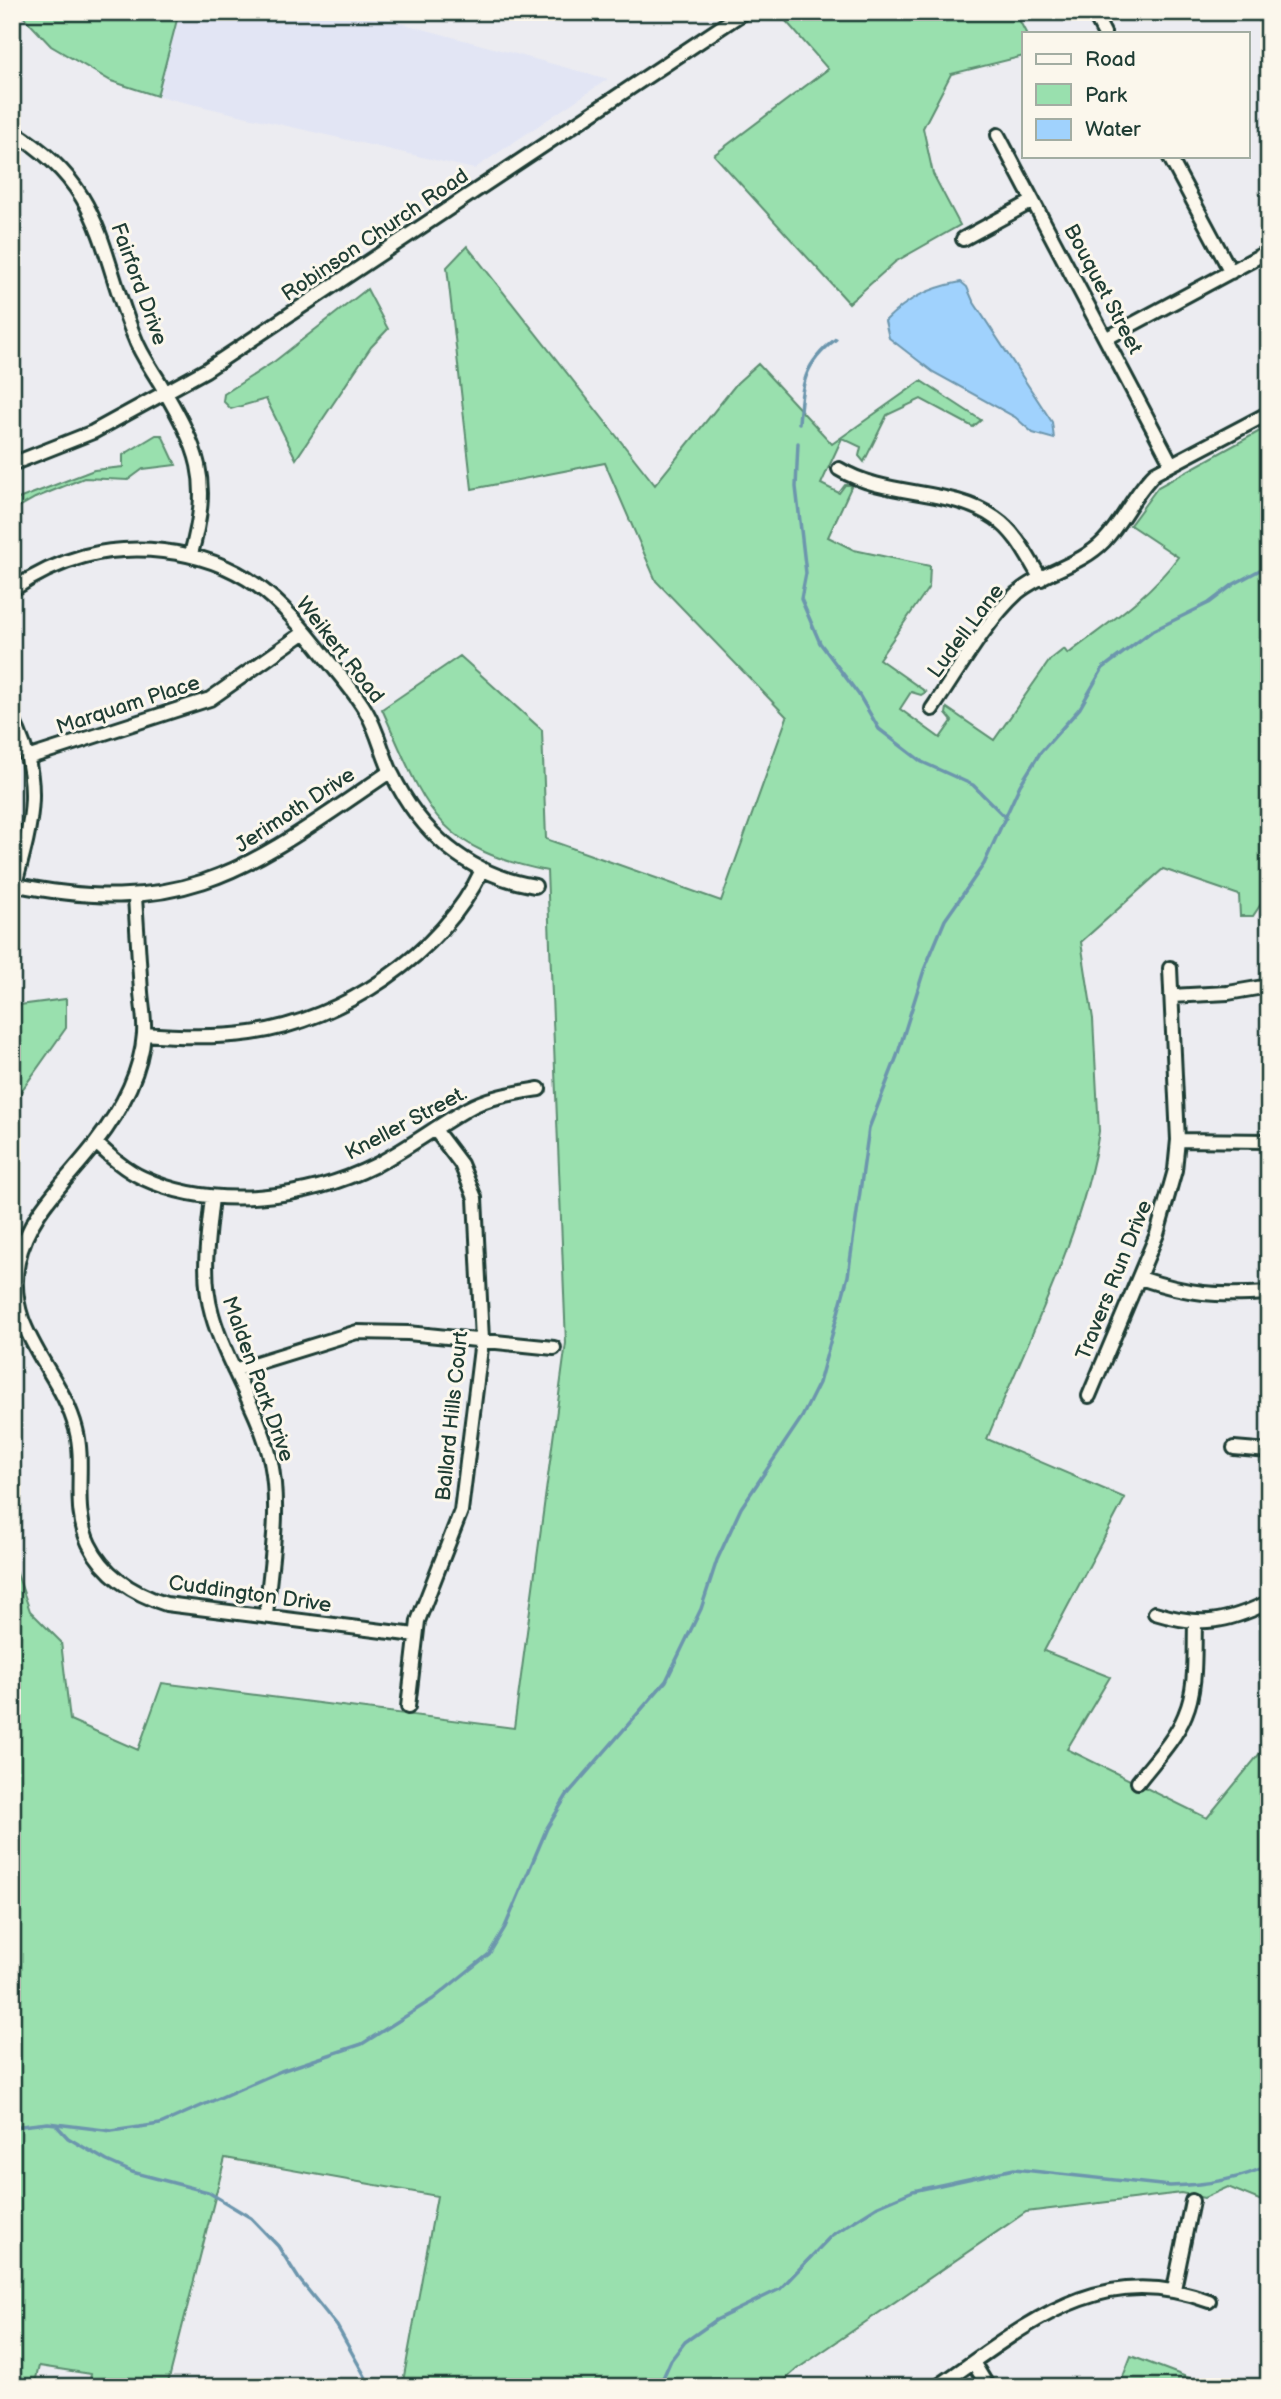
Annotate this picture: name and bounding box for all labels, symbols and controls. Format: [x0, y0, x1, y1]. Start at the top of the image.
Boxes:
legend [1022, 32, 1250, 158]
text: Road [1085, 47, 1136, 72]
text: Park [1085, 83, 1128, 108]
text: Water [1085, 117, 1141, 142]
street label: Robinson Church Road [277, 163, 473, 307]
street label: Fairford Drive [105, 220, 173, 348]
street label: Bouquet Street [1058, 220, 1148, 359]
street label: Ludell Lane [923, 579, 1009, 683]
street label: Weikert Road [291, 592, 389, 708]
street label: Marquam Place [53, 670, 203, 740]
street label: Jerimoth Drive [230, 762, 360, 858]
street label: Kneller Street. [341, 1080, 471, 1166]
street label: Travers Run Drive [1071, 1196, 1157, 1364]
street label: Malden Park Drive [217, 1293, 299, 1465]
street label: Ballard Hills Court [431, 1329, 473, 1502]
street label: Cuddington Drive [167, 1570, 333, 1618]

